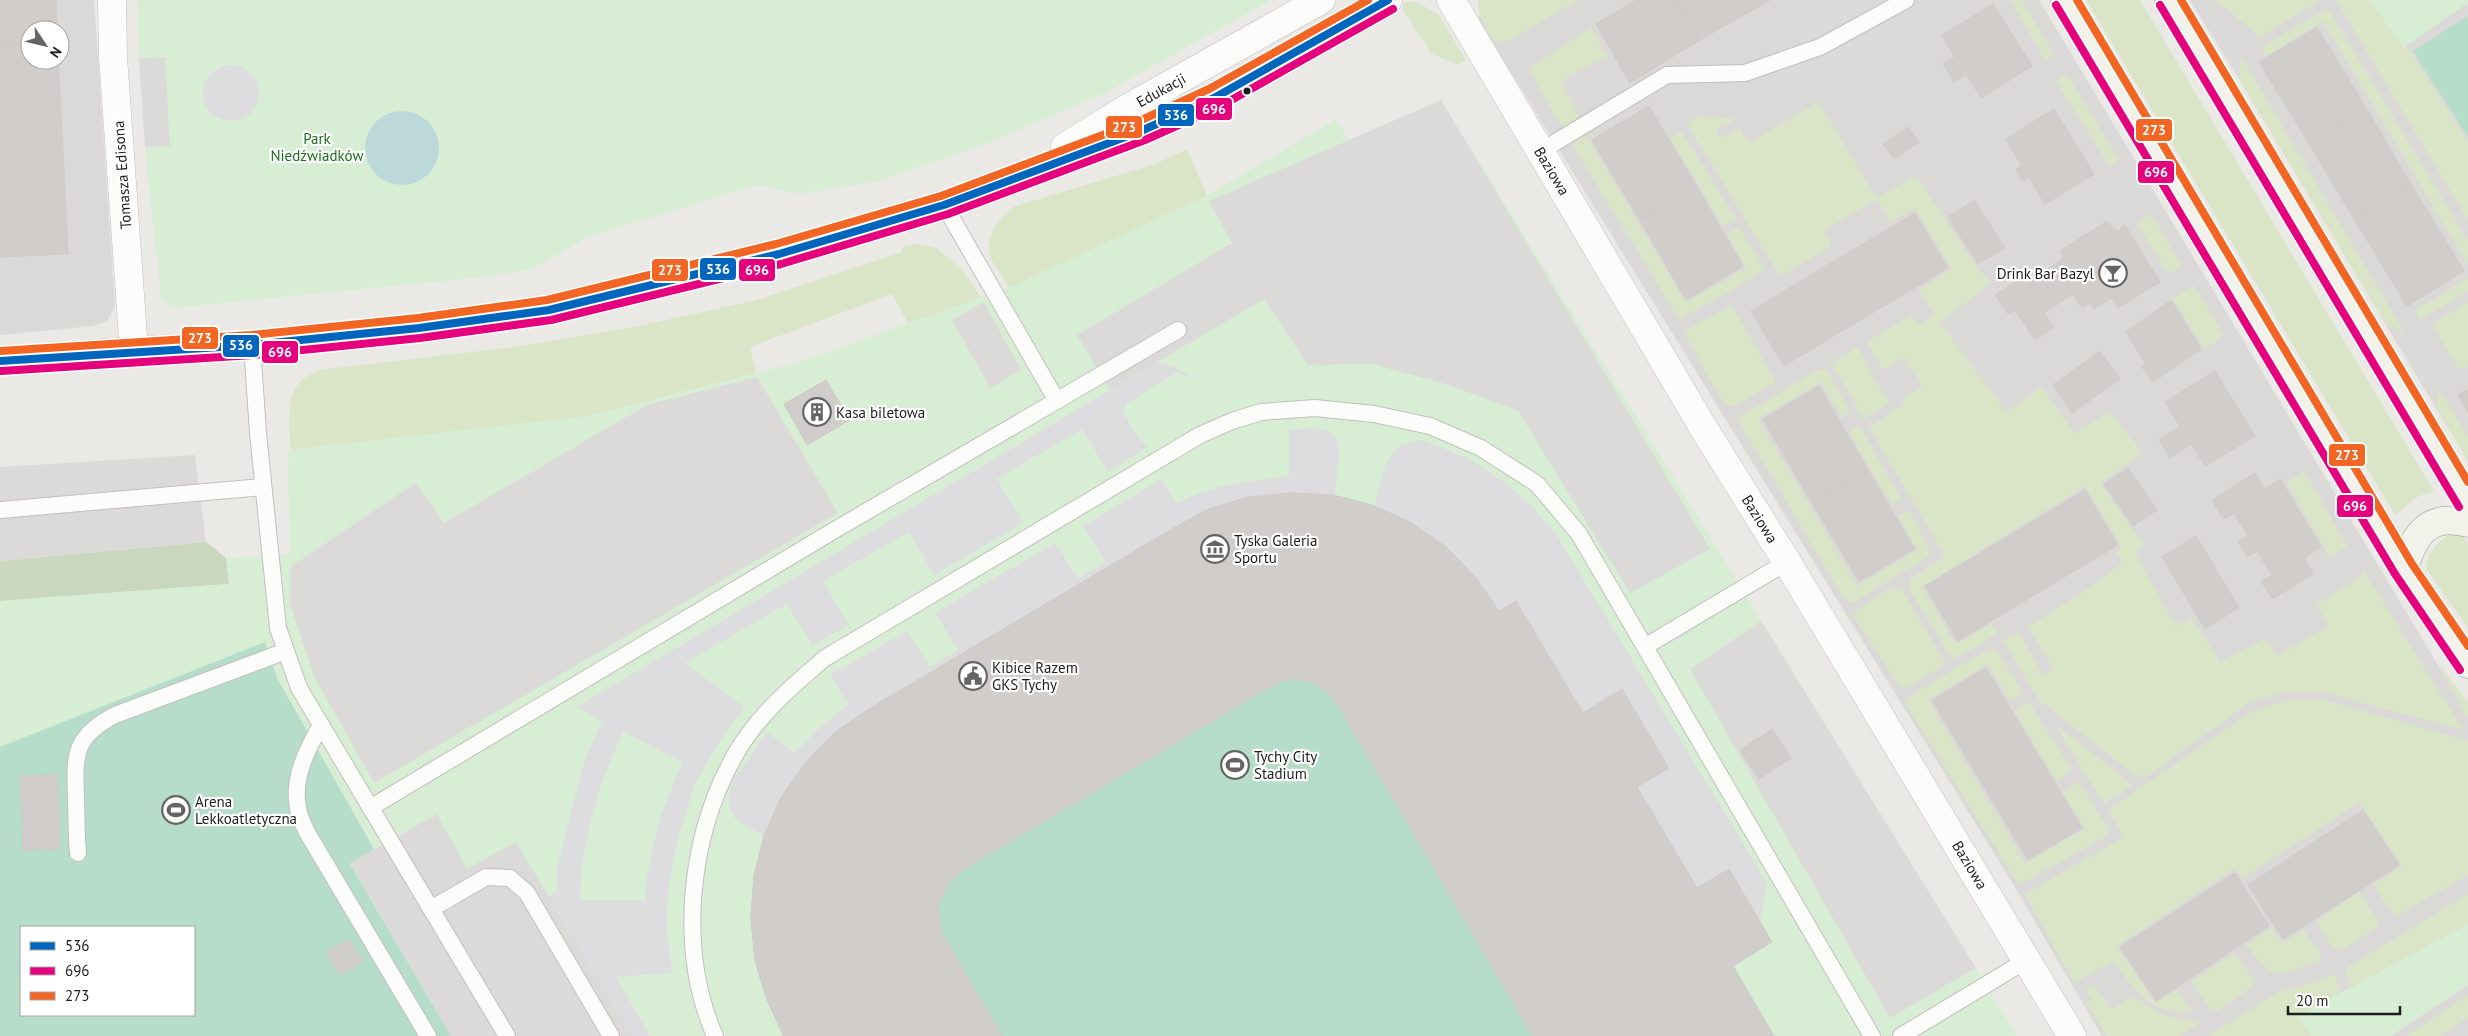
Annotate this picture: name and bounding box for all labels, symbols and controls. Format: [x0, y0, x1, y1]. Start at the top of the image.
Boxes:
north arrow [20, 20, 70, 70]
text: N [46, 44, 66, 61]
street label: Edukacji [1133, 69, 1189, 111]
unlabelled marker [1242, 86, 1252, 96]
line badge: 696 [1195, 97, 1233, 121]
text: 696 [1202, 100, 1226, 118]
line badge: 536 [1157, 103, 1195, 127]
text: 536 [1164, 106, 1188, 124]
line badge: 273 [1105, 115, 1143, 139]
text: 273 [1112, 118, 1136, 136]
line badge: 273 [2135, 118, 2173, 142]
street label: Tomasza Edisona [109, 120, 135, 230]
text: 273 [2142, 121, 2166, 139]
park label: Park Niedźwiadków [271, 129, 363, 165]
street label: Baziowa [1530, 143, 1574, 199]
line badge: 696 [2137, 160, 2175, 184]
text: 696 [2144, 163, 2168, 181]
line badge: 536 [699, 257, 737, 281]
line badge: 273 [651, 258, 689, 282]
line badge: 696 [738, 258, 776, 282]
bar icon: Drink Bar Bazyl [2098, 258, 2128, 288]
text: 536 [706, 260, 730, 278]
text: 273 [658, 261, 682, 279]
text: 696 [745, 261, 769, 279]
place label: Drink Bar Bazyl [1997, 264, 2095, 283]
line badge: 273 [181, 326, 219, 350]
text: 273 [188, 329, 212, 347]
line badge: 536 [222, 334, 260, 358]
text: 536 [229, 336, 253, 354]
line badge: 696 [261, 340, 299, 364]
text: 696 [268, 343, 292, 361]
building icon: Kasa biletowa [802, 397, 832, 427]
place label: Kasa biletowa [836, 403, 925, 422]
line badge: 273 [2328, 443, 2366, 467]
text: 273 [2335, 446, 2359, 464]
street label: Baziowa [1738, 491, 1782, 547]
line badge: 696 [2336, 494, 2374, 518]
text: 696 [2343, 497, 2367, 515]
place label: Tyska Galeria Sportu [1234, 531, 1318, 567]
museum icon: Tyska Galeria Sportu [1200, 534, 1230, 564]
place label: Kibice Razem GKS Tychy [992, 658, 1078, 694]
public building icon: Kibice Razem GKS Tychy [958, 661, 988, 691]
place label: Tychy City Stadium [1254, 747, 1317, 783]
sports icon: Tychy City Stadium [1220, 750, 1250, 780]
place label: Arena Lekkoatletyczna [195, 792, 297, 828]
sports icon: Arena Lekkoatletyczna [161, 795, 191, 825]
street label: Baziowa [1948, 837, 1992, 893]
legend [20, 926, 195, 1016]
text: 536 [65, 936, 90, 955]
text: 696 [65, 961, 90, 980]
scale bar [2288, 984, 2400, 1016]
text: 273 [65, 986, 90, 1005]
text: 20 m [2296, 991, 2329, 1010]

